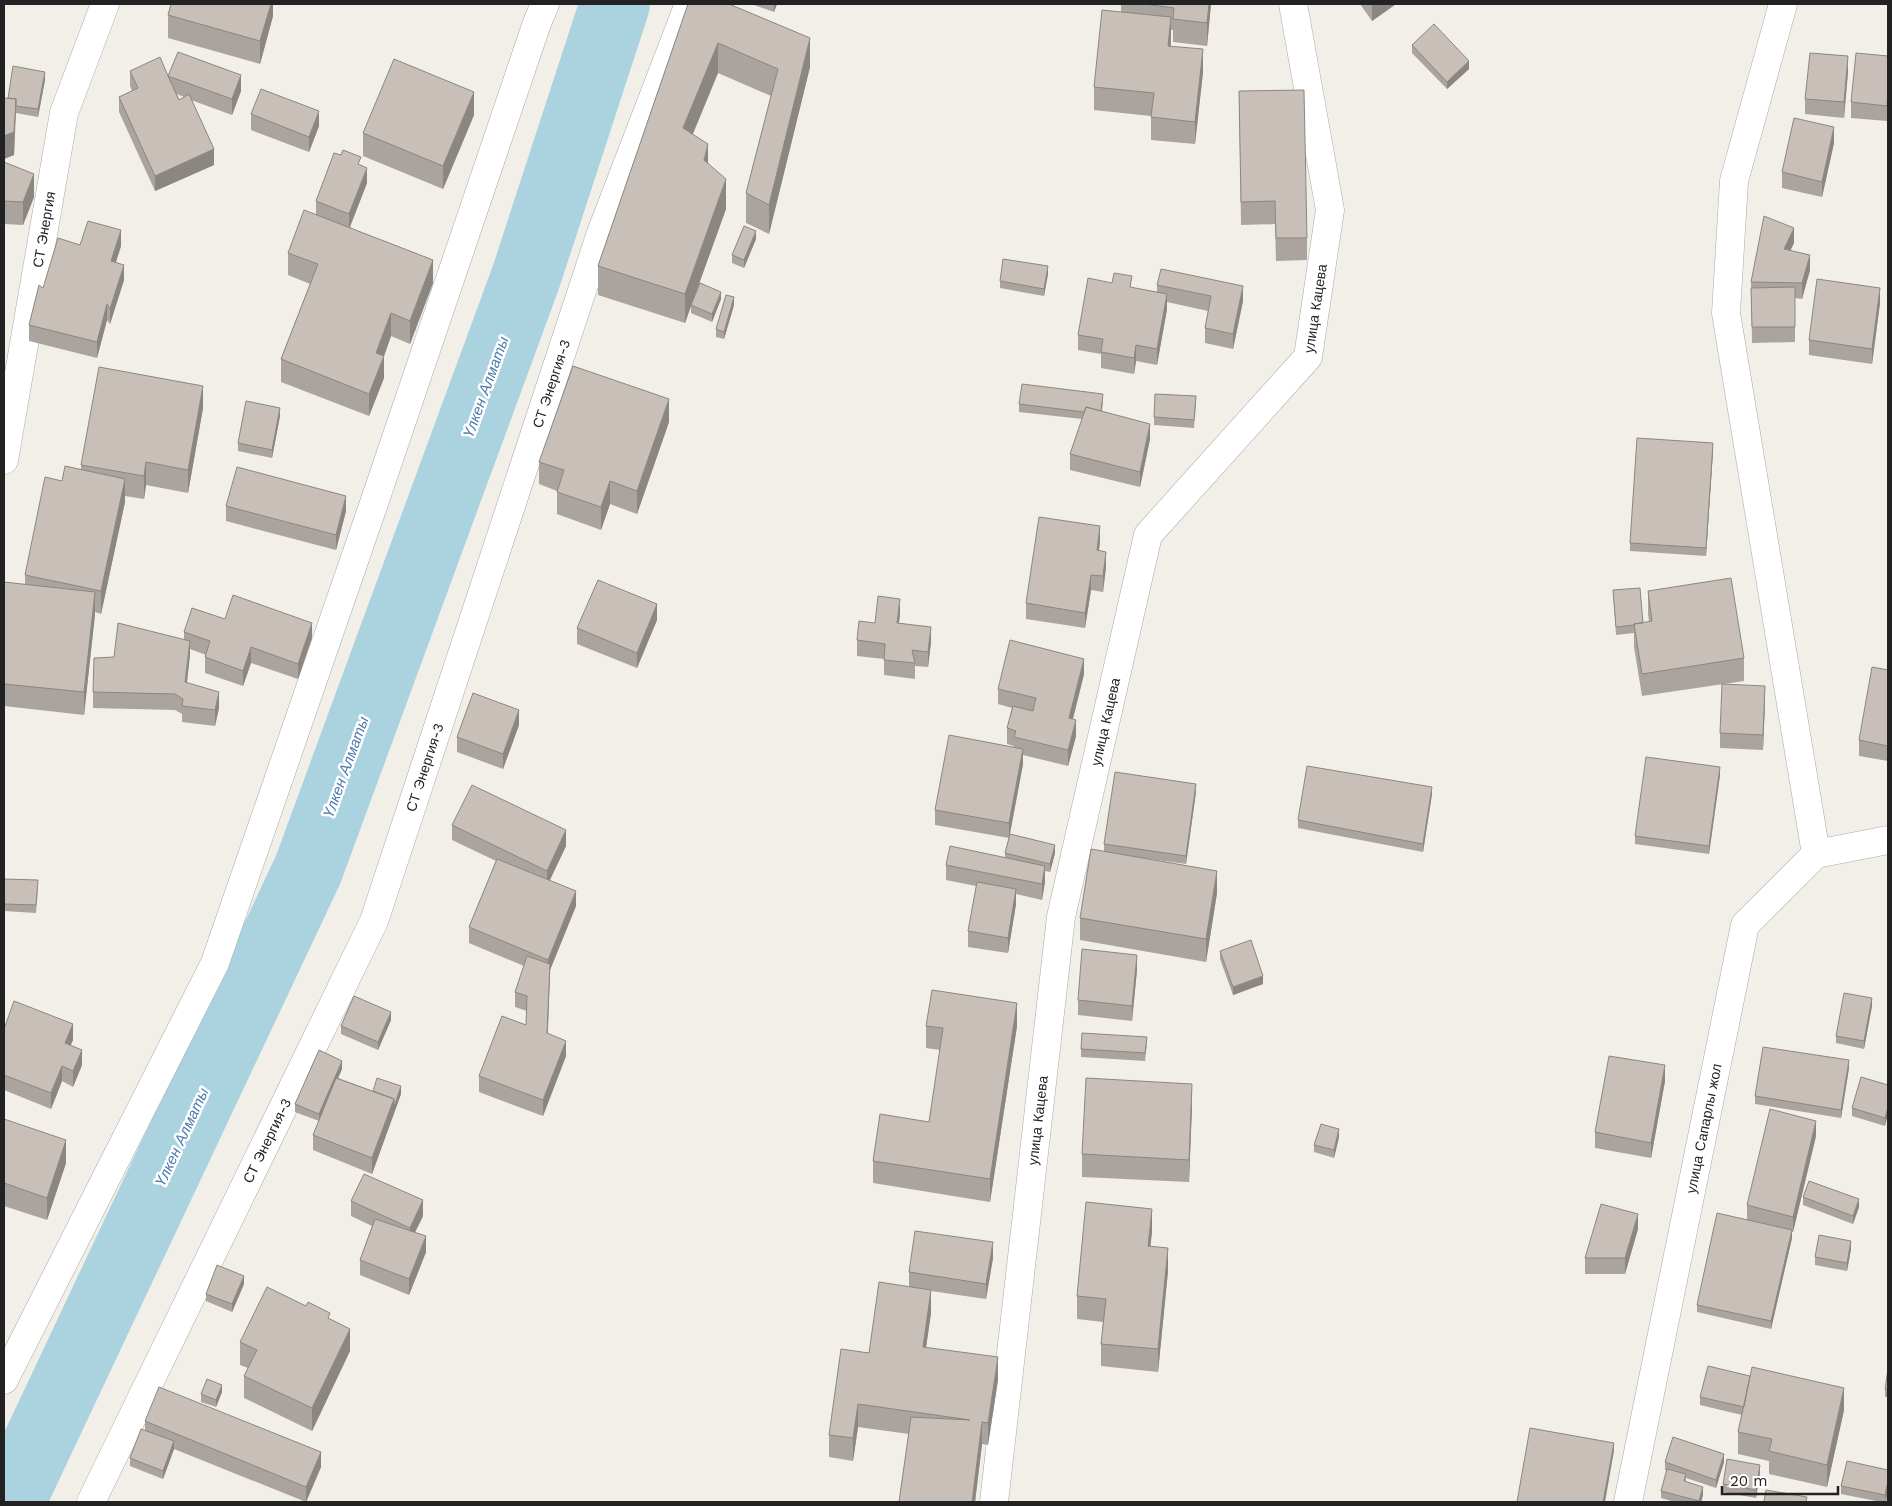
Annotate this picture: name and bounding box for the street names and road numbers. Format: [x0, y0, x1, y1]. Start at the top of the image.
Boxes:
street label: СТ Энергия [29, 190, 58, 269]
street label: улица Кацева [1301, 263, 1330, 354]
street label: СТ Энергия-3 [529, 338, 573, 430]
street label: улица Кацева [1088, 676, 1123, 767]
street label: СТ Энергия-3 [403, 721, 447, 814]
street label: улица Сапарлы жол [1683, 1062, 1725, 1195]
street label: улица Кацева [1025, 1075, 1051, 1166]
street label: СТ Энергия-3 [240, 1096, 294, 1185]

